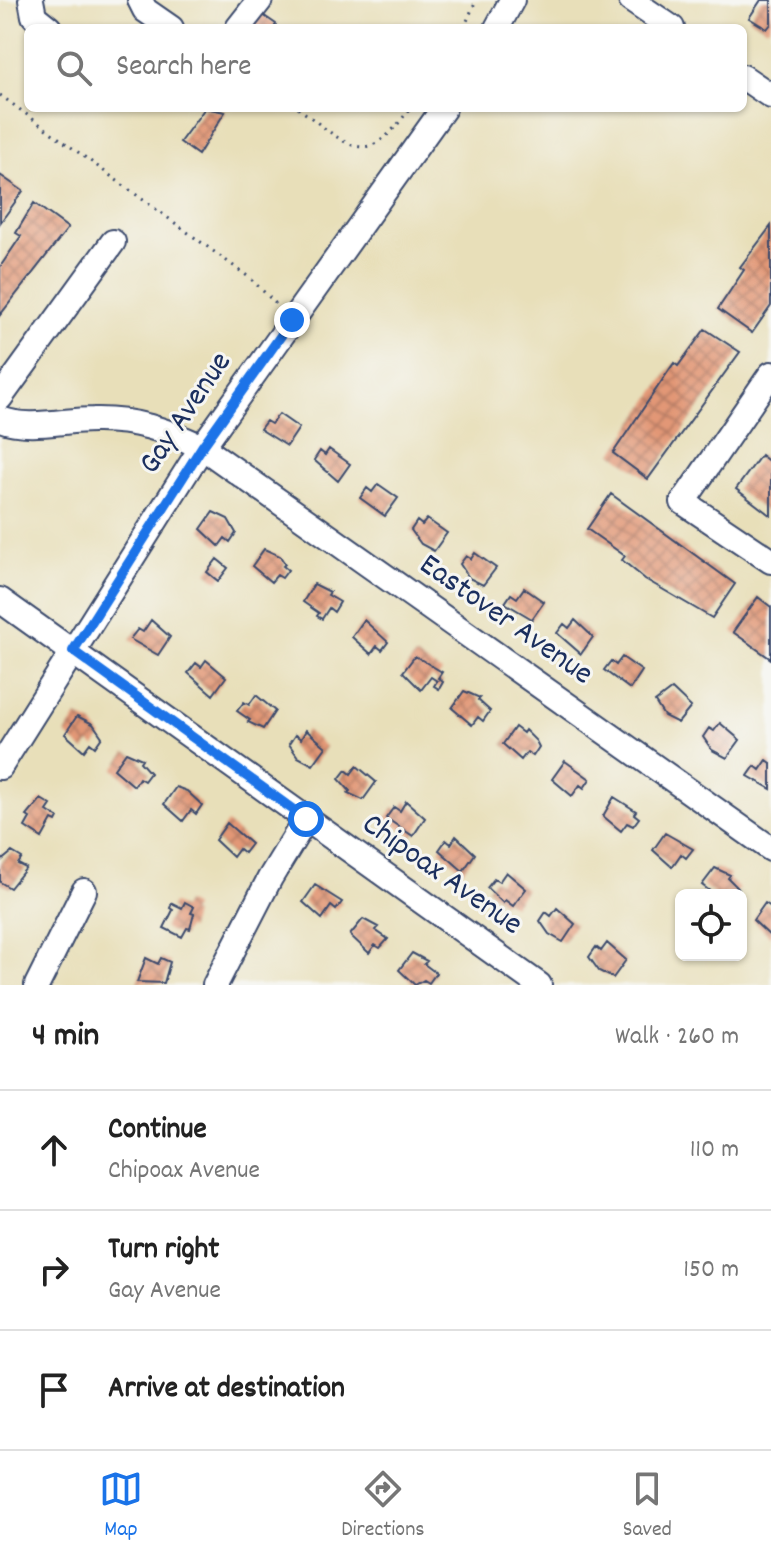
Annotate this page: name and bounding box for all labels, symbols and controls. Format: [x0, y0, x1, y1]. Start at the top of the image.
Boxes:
search box [24, 24, 747, 112]
icon: search [52, 46, 96, 90]
text: Search here [116, 47, 252, 90]
route end [274, 302, 310, 338]
street label: Gay Avenue [129, 344, 245, 484]
street label: Eastover Avenue [409, 544, 601, 698]
route start [288, 801, 324, 837]
street label: Chipoax Avenue [351, 804, 531, 948]
map controls [675, 889, 747, 961]
button: locate [675, 889, 747, 961]
text: 4 min [32, 1013, 99, 1062]
text: Walk · 260 m [615, 1019, 739, 1056]
text: Continue [108, 1110, 207, 1153]
icon: ahead [32, 1128, 76, 1172]
text: 110 m [690, 1132, 739, 1169]
text: Chipoax Avenue [108, 1153, 260, 1190]
text: Turn right [108, 1230, 219, 1273]
icon: right [32, 1248, 76, 1292]
text: 150 m [683, 1252, 739, 1289]
text: Gay Avenue [108, 1273, 221, 1310]
icon: arrive [32, 1368, 76, 1412]
text: Arrive at destination [108, 1369, 345, 1412]
tab: Map [99, 1467, 143, 1546]
tab: Directions [341, 1467, 425, 1546]
tab: Saved [623, 1467, 672, 1546]

